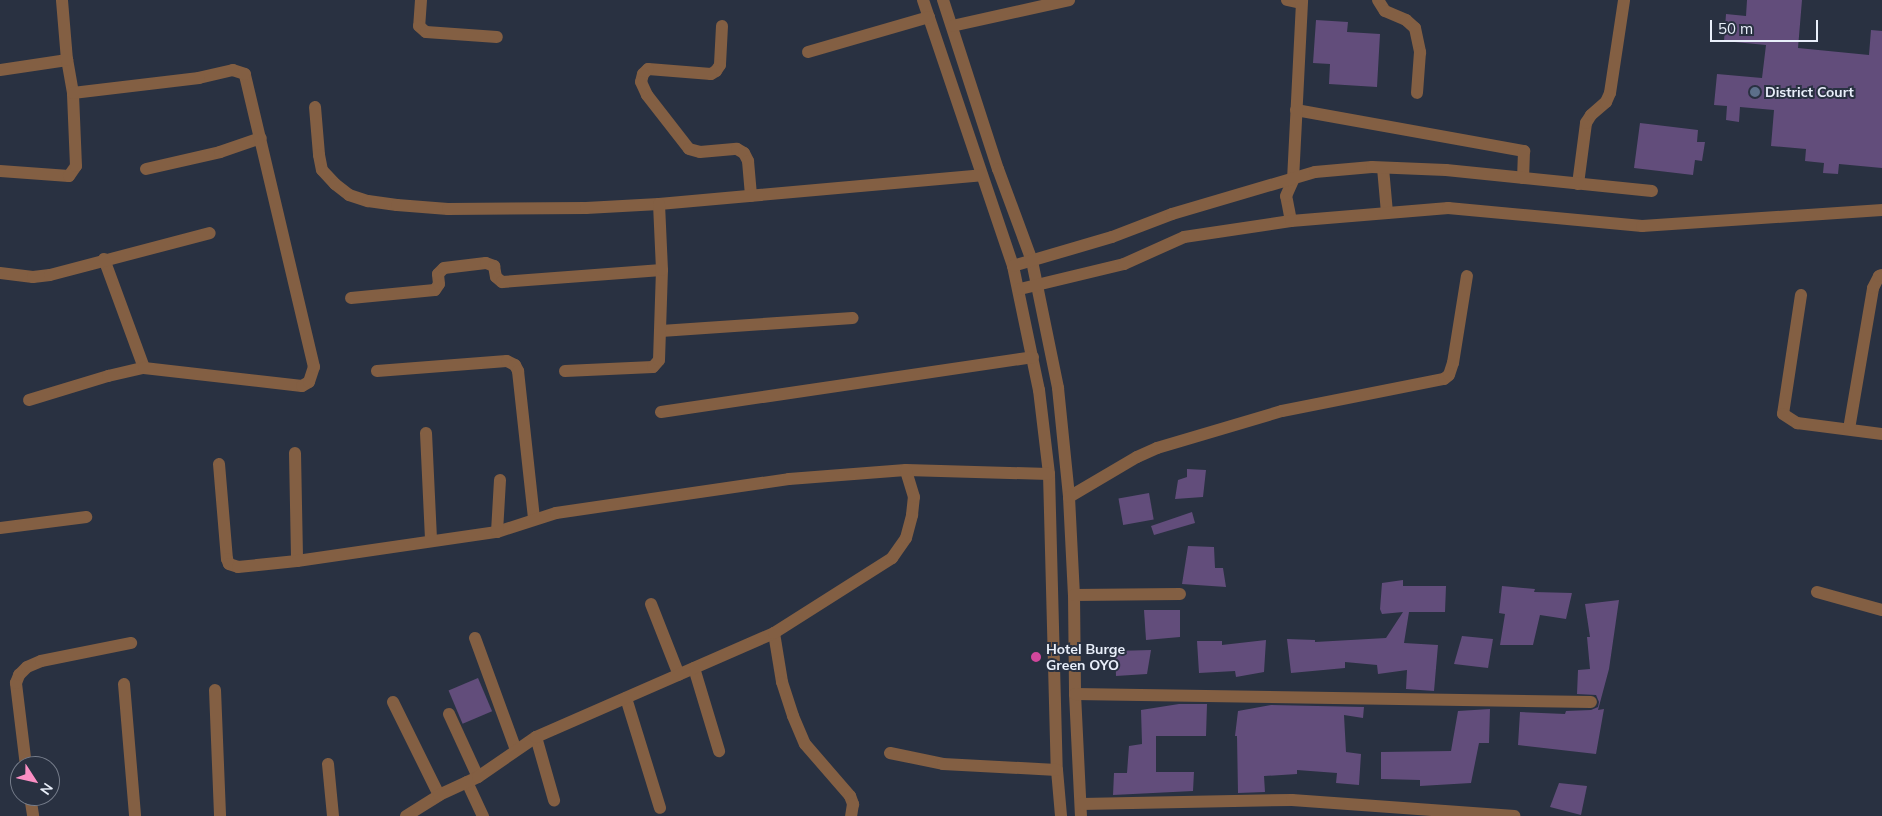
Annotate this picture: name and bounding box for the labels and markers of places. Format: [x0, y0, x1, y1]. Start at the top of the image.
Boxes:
place label: District Court [1765, 84, 1854, 100]
marker: District Court [1749, 86, 1761, 98]
place label: Hotel Burge Green OYO [1046, 641, 1125, 674]
marker: Hotel Burge Green OYO [1030, 651, 1042, 663]

